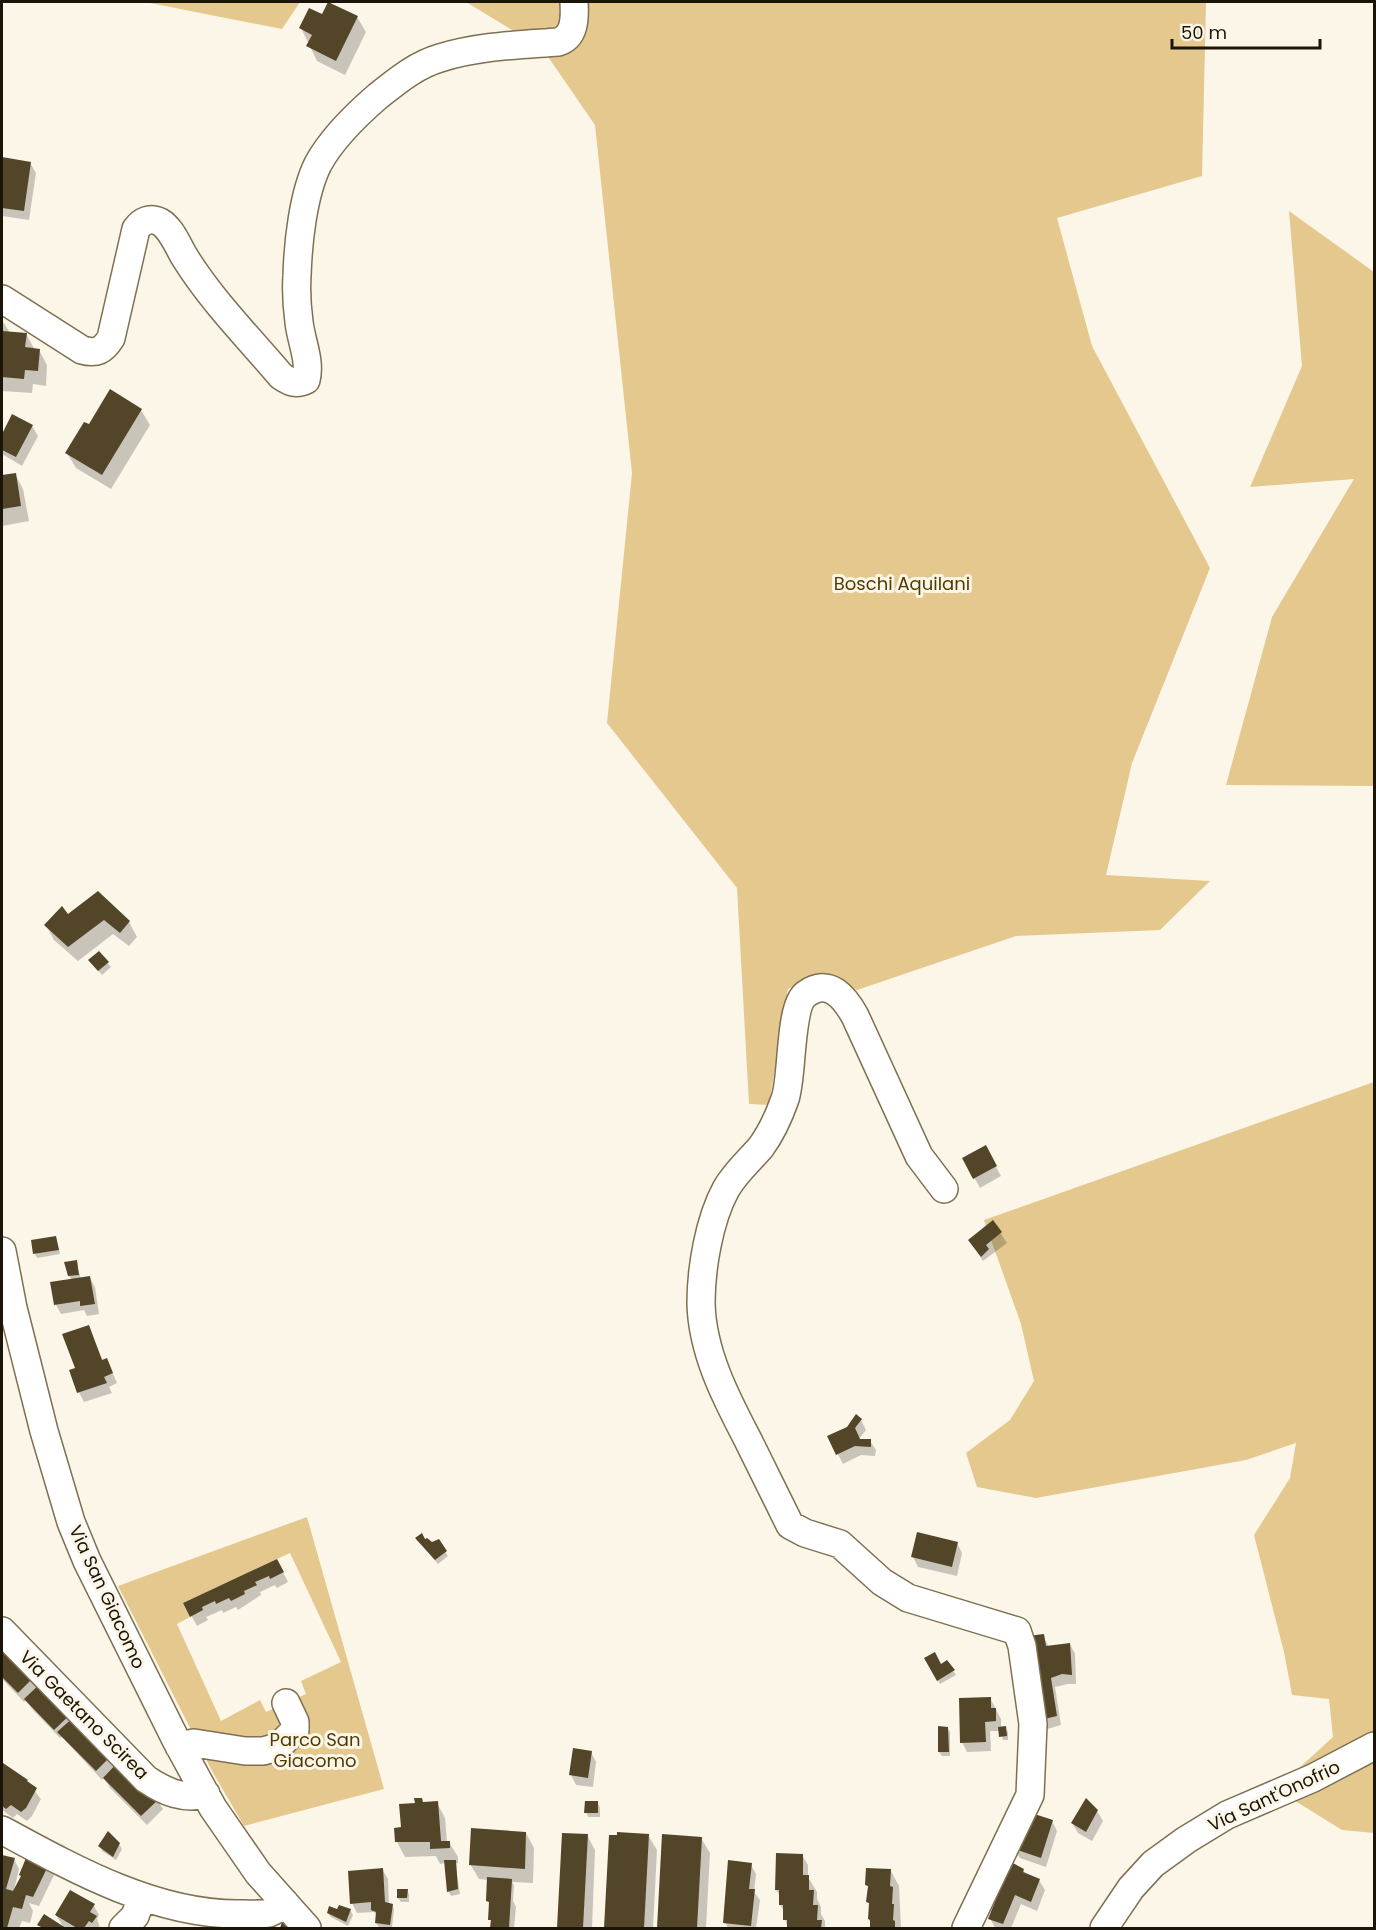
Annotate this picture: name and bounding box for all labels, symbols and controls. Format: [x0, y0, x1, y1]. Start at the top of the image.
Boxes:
scale bar [1172, 12, 1320, 50]
text: 50 m [1181, 20, 1227, 45]
park label: Boschi Aquilani [834, 571, 970, 596]
street label: Via San Giacomo [63, 1521, 152, 1673]
street label: Via Gaetano Scirea [14, 1644, 155, 1785]
park label: Parco San Giacomo [270, 1727, 360, 1773]
street label: Via Sant'Onofrio [1204, 1754, 1344, 1837]

